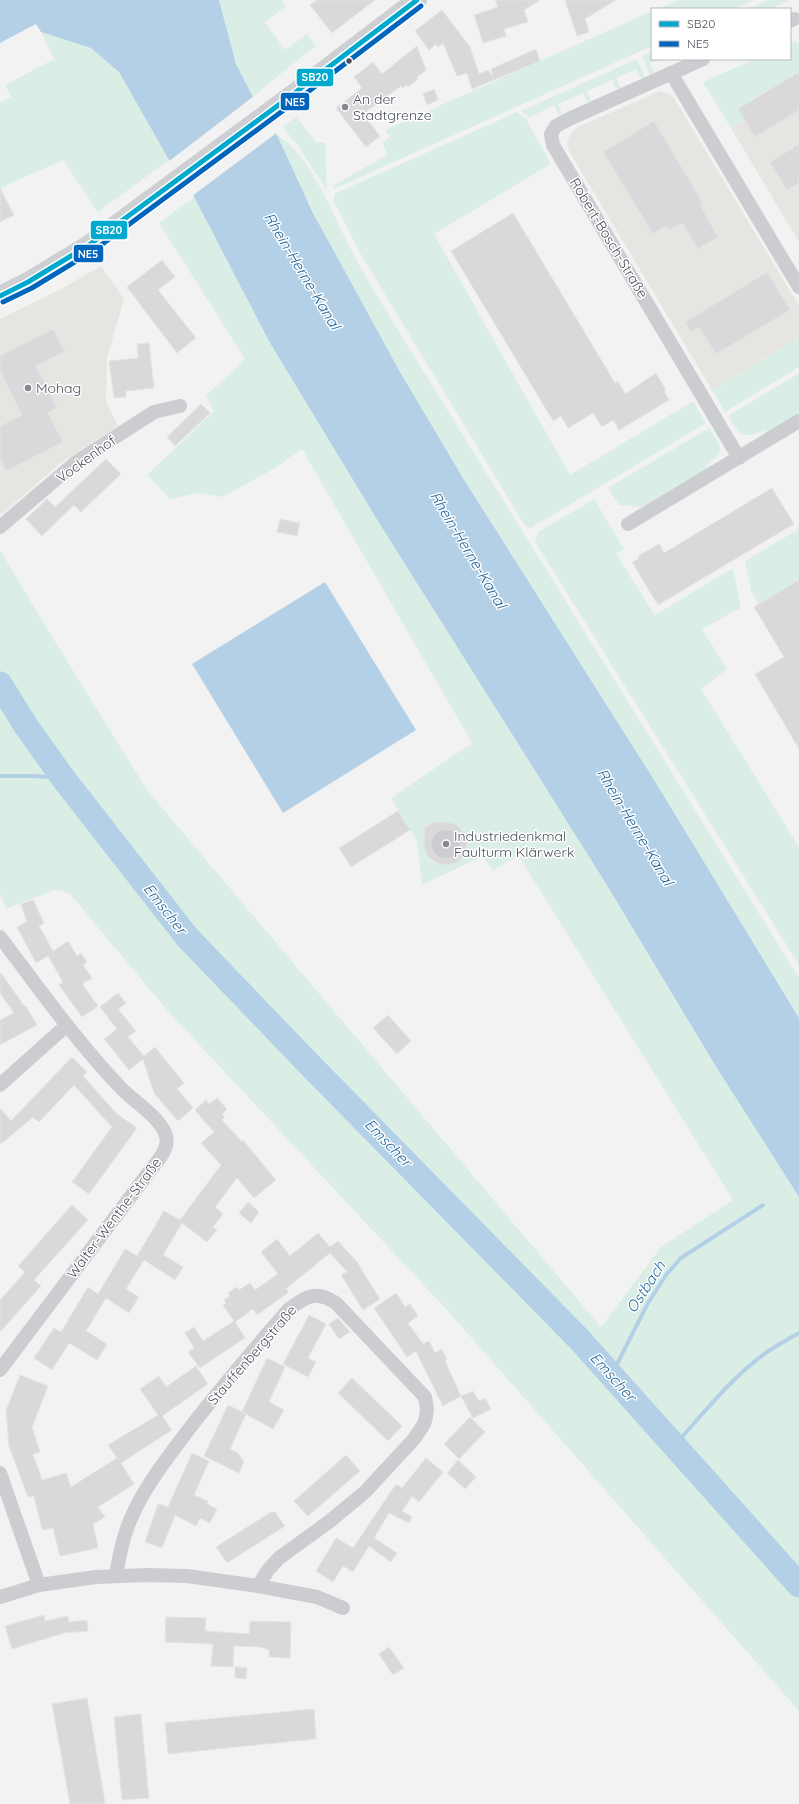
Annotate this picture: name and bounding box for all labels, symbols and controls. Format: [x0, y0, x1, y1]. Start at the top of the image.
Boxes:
legend [651, 8, 791, 60]
text: SB20 [687, 16, 715, 31]
text: NE5 [687, 36, 709, 51]
unlabelled marker [344, 56, 354, 66]
line badge: SB20 [296, 68, 334, 87]
text: SB20 [302, 70, 329, 84]
place label: An der Stadtgrenze [353, 90, 432, 124]
line badge: NE5 [280, 92, 310, 111]
text: NE5 [285, 95, 305, 109]
marker: An der Stadtgrenze [340, 102, 350, 112]
street label: Robert-Bosch-Straße [566, 175, 652, 302]
water label: Rhein-Herne-Kanal [260, 209, 346, 334]
line badge: SB20 [90, 220, 128, 240]
text: SB20 [96, 223, 123, 237]
line badge: NE5 [73, 244, 104, 263]
text: NE5 [78, 247, 98, 261]
place label: Mohag [36, 379, 81, 397]
marker: Mohag [23, 383, 33, 393]
street label: Vockenhof [53, 431, 119, 487]
water label: Rhein-Herne-Kanal [426, 488, 512, 613]
water label: Rhein-Herne-Kanal [593, 765, 679, 890]
place label: Industriedenkmal Faulturm Klärwerk [454, 827, 574, 861]
marker: Industriedenkmal Faulturm Klärwerk [441, 839, 451, 849]
water label: Emscher [140, 879, 193, 940]
water label: Emscher [361, 1115, 417, 1172]
street label: Walter-Wenthe-Straße [63, 1154, 165, 1282]
water label: Ostbach [622, 1257, 670, 1316]
street label: Stauffenbergstraße [204, 1301, 300, 1409]
water label: Emscher [586, 1348, 642, 1407]

